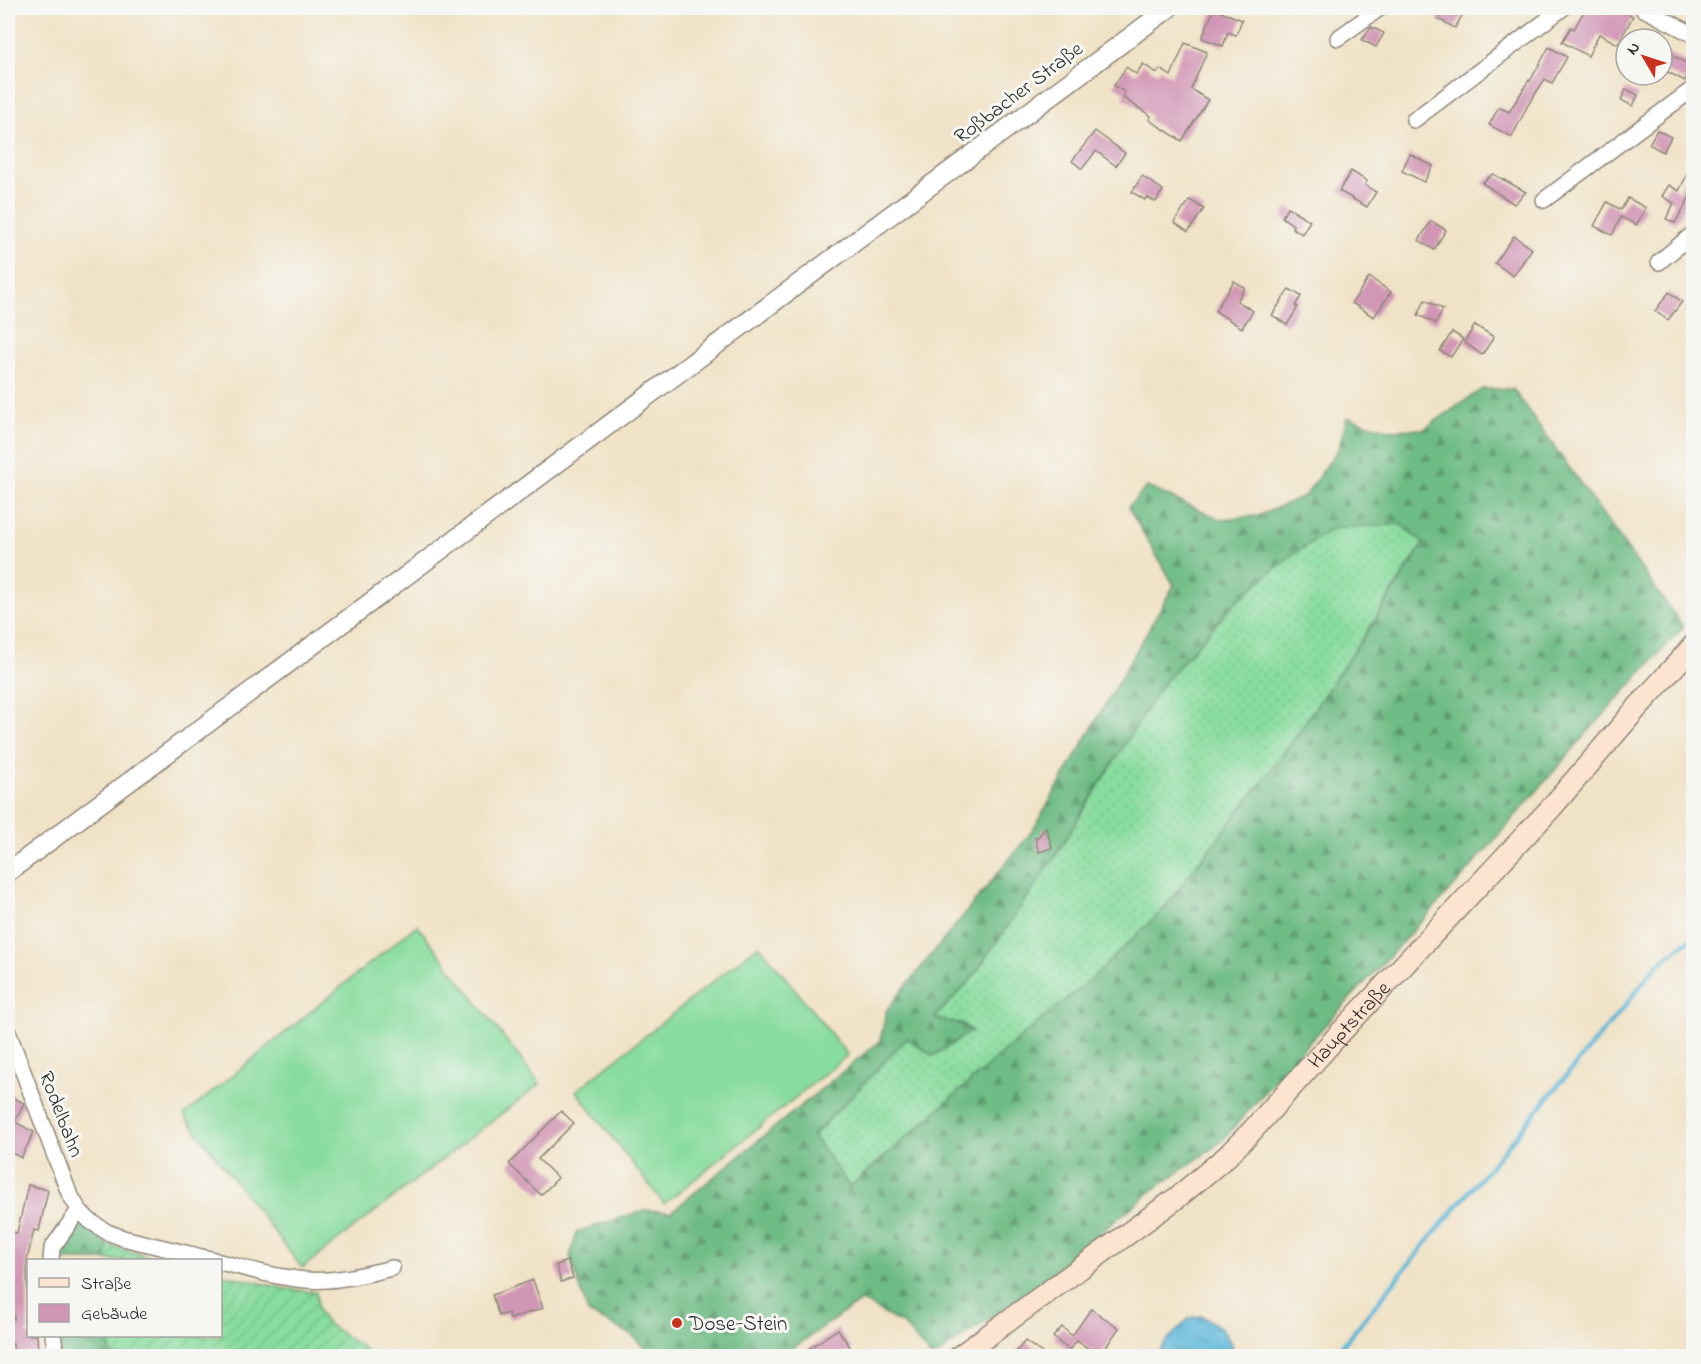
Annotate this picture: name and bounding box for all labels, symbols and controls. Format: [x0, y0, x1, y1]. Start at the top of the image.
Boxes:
north arrow [1614, 27, 1674, 87]
street label: Roßbacher Straße [948, 35, 1090, 152]
text: N [1621, 37, 1647, 61]
street label: Hauptstraße [1302, 975, 1399, 1076]
street label: Rodelbahn [30, 1067, 90, 1162]
legend [27, 1259, 222, 1337]
text: Straße [81, 1272, 132, 1298]
text: Gebäude [81, 1302, 148, 1328]
place label: Dose-Stein [688, 1310, 787, 1340]
marker: Dose-Stein [670, 1316, 684, 1330]

